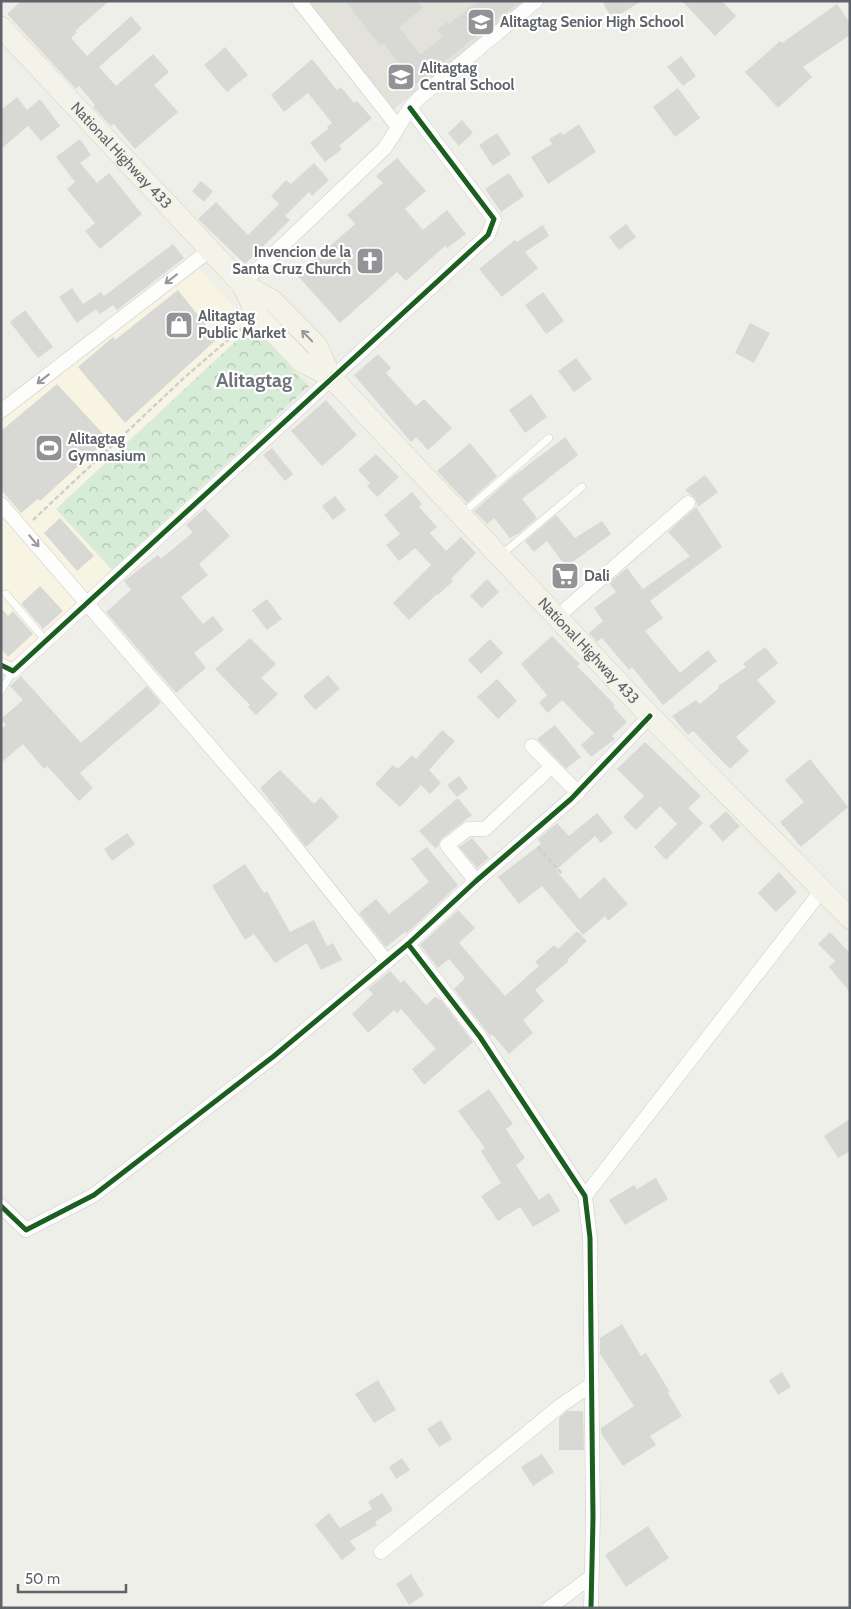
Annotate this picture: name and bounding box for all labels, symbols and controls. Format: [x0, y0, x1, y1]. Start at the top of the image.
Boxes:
school or university icon: Alitagtag Senior High School [466, 7, 496, 37]
place label: Alitagtag Senior High School [500, 13, 684, 31]
place label: Alitagtag Central School [420, 59, 515, 94]
school or university icon: Alitagtag Central School [386, 62, 416, 92]
street label: National Highway 433 [67, 98, 176, 212]
place label: Invencion de la Santa Cruz Church [232, 243, 352, 278]
church icon: Invencion de la Santa Cruz Church [355, 246, 385, 276]
one-way arrow [165, 274, 178, 285]
place label: Alitagtag Public Market [198, 307, 286, 342]
shop icon: Alitagtag Public Market [164, 310, 194, 340]
one-way arrow [300, 330, 313, 342]
district label: Alitagtag [216, 368, 292, 392]
one-way arrow [36, 374, 50, 384]
place label: Alitagtag Gymnasium [68, 430, 146, 465]
sports icon: Alitagtag Gymnasium [34, 433, 64, 463]
one-way arrow [28, 534, 39, 547]
supermarket icon: Dali [550, 561, 580, 591]
place label: Dali [584, 567, 610, 585]
street label: National Highway 433 [534, 594, 643, 708]
scale bar [18, 1562, 125, 1594]
text: 50 m [25, 1570, 60, 1588]

